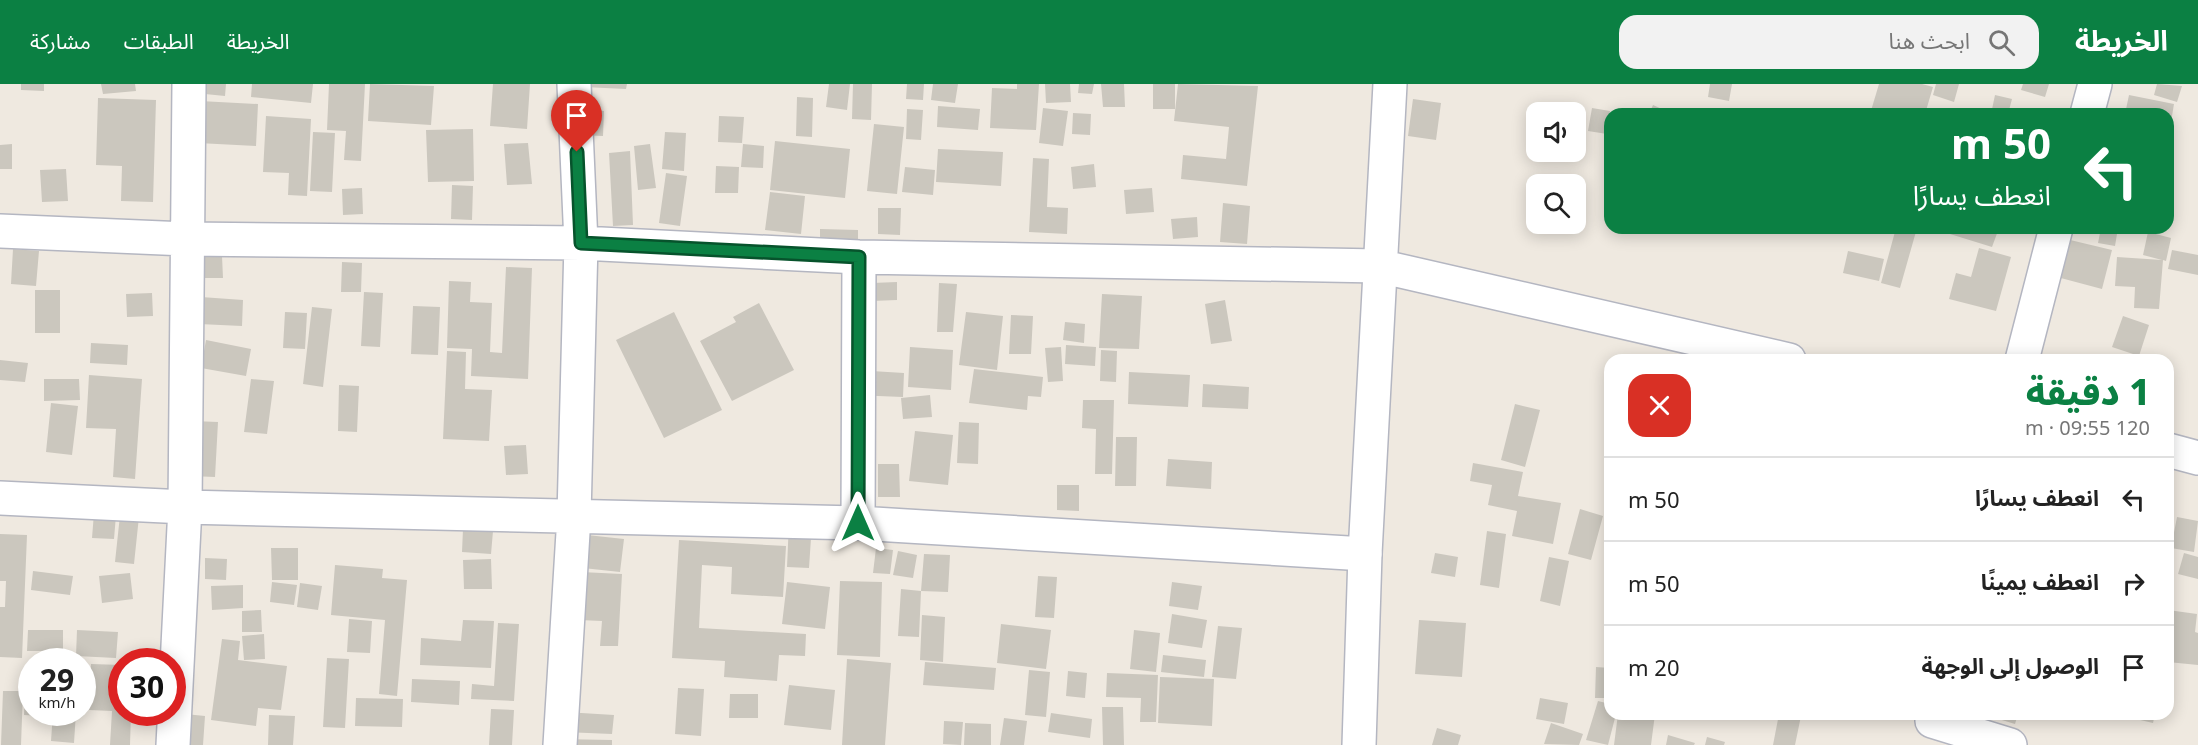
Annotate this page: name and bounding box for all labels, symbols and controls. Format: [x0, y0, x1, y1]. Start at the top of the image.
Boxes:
search box [1619, 15, 2039, 69]
text: الخريطة [2075, 21, 2168, 59]
text: ابحث هنا [1888, 25, 1970, 55]
icon: search [1985, 26, 2018, 59]
text: مشاركة [30, 27, 91, 55]
text: الطبقات [124, 27, 194, 55]
text: الخريطة [227, 27, 290, 55]
pin [551, 90, 602, 152]
icon: arrive [560, 99, 593, 132]
map controls [1526, 102, 1586, 234]
button: sound [1526, 102, 1586, 162]
text: 50 m [1951, 114, 2051, 171]
icon: left [2072, 132, 2150, 210]
button: search [1526, 174, 1586, 234]
text: انعطف يسارًا [1913, 176, 2051, 213]
text: 1 دقيقة [2026, 367, 2150, 416]
button: close [1628, 374, 1691, 437]
text: 120 m · 09:55 [2025, 414, 2150, 441]
text: انعطف يسارًا [1975, 482, 2099, 512]
icon: left [2117, 483, 2150, 516]
text: 50 m [1628, 484, 1679, 514]
position arrow [826, 491, 890, 555]
text: انعطف يمينًا [1981, 566, 2099, 596]
icon: right [2117, 567, 2150, 600]
text: 50 m [1628, 568, 1679, 598]
speed limit sign: 30 [108, 648, 186, 726]
text: الوصول إلى الوجهة [1921, 650, 2099, 680]
icon: arrive [2117, 651, 2150, 684]
text: 20 m [1628, 652, 1679, 682]
text: 29 [40, 659, 74, 700]
text: km/h [39, 692, 75, 712]

